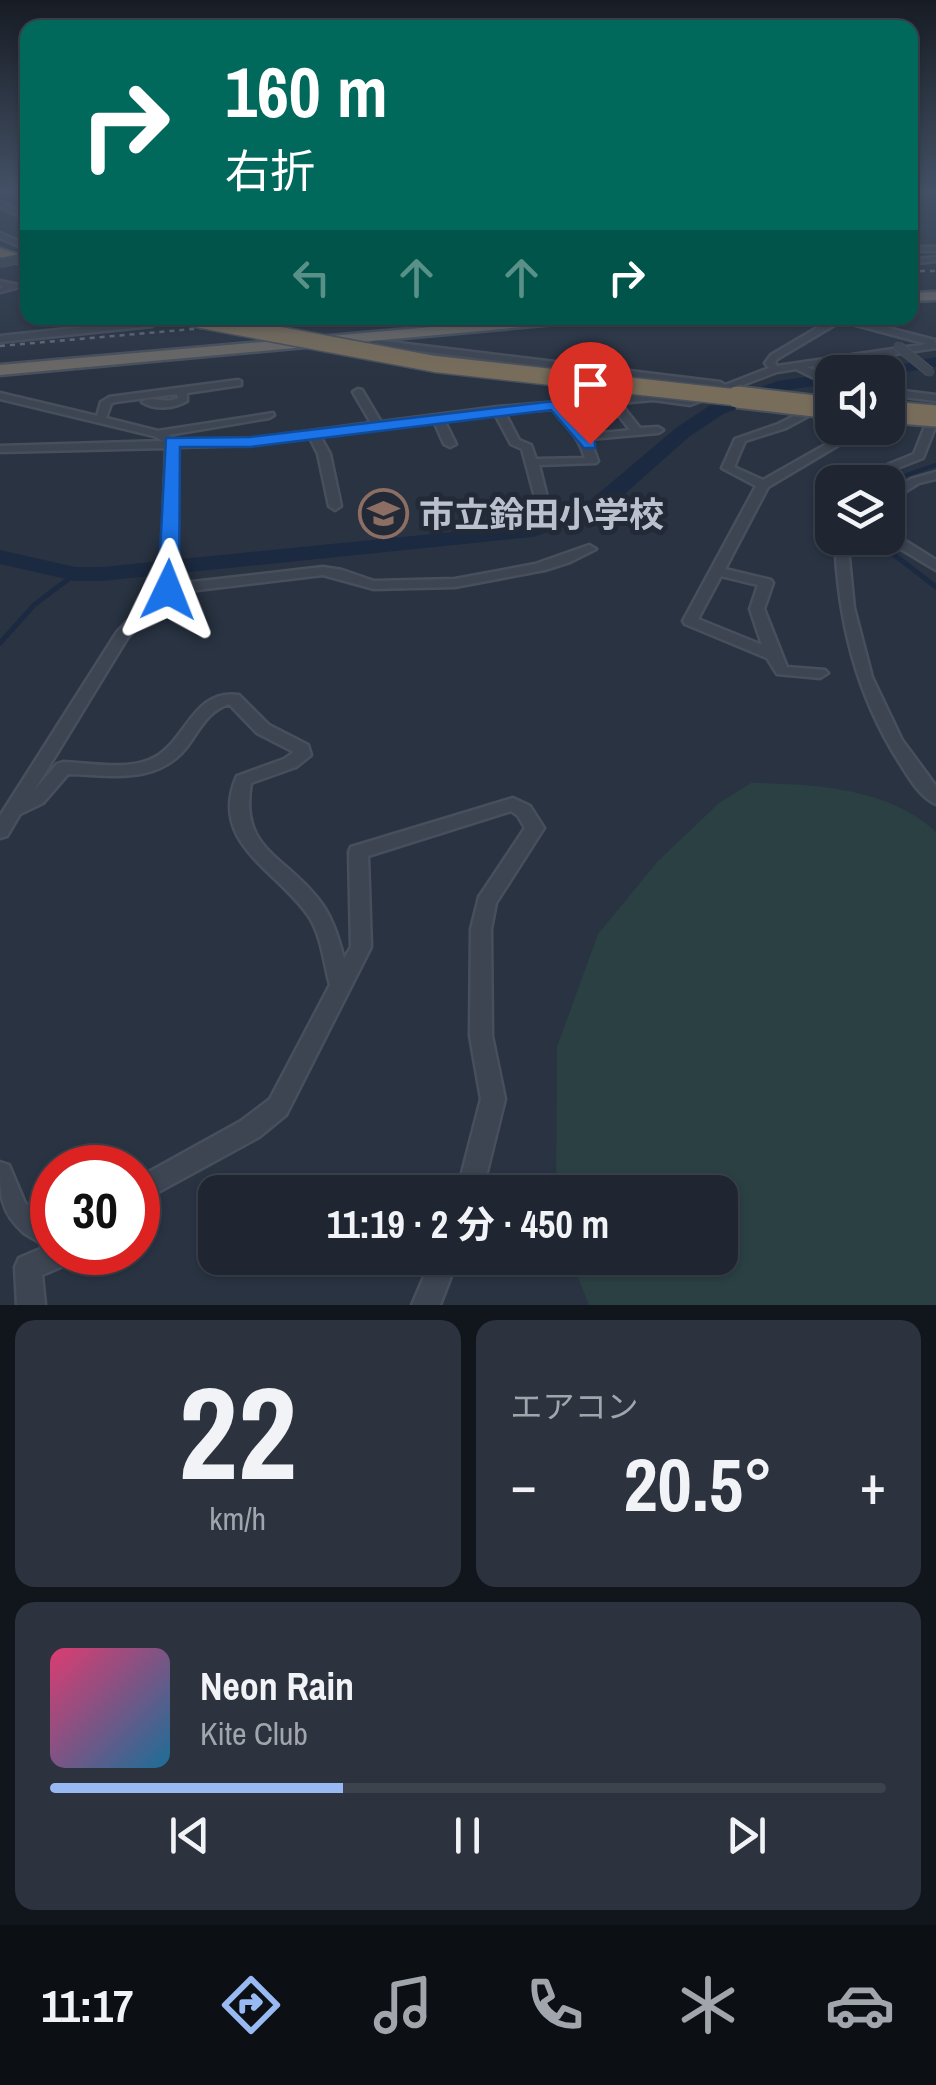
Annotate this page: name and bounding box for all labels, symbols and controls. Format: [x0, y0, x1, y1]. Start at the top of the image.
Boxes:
text: 160 m [225, 45, 388, 139]
icon: right [60, 60, 190, 190]
text: 右折 [225, 140, 315, 201]
icon: left [284, 250, 339, 305]
icon: ahead [389, 250, 444, 305]
icon: ahead [494, 250, 549, 305]
icon: right [599, 250, 654, 305]
pin [548, 342, 633, 445]
map controls [815, 355, 905, 555]
button: sound [815, 355, 905, 445]
icon: arrive [563, 357, 618, 412]
button: layers [815, 465, 905, 555]
school or university icon: 市立鈴田小学校 [358, 488, 410, 540]
place label: 市立鈴田小学校 [419, 491, 664, 538]
position arrow [116, 538, 220, 642]
speed limit sign: 30 [30, 1145, 160, 1275]
text: 11:19 · 2 分 · 450 m [327, 1199, 609, 1250]
text: 22 [178, 1344, 297, 1520]
text: エアコン [511, 1385, 639, 1428]
text: 20.5° [623, 1433, 773, 1534]
text: − [511, 1447, 537, 1521]
text: + [860, 1447, 886, 1521]
text: km/h [209, 1497, 266, 1540]
text: Neon Rain [200, 1661, 354, 1712]
text: Kite Club [200, 1712, 308, 1755]
icon: previous [162, 1808, 217, 1863]
icon: pause [440, 1808, 495, 1863]
icon: next [719, 1808, 774, 1863]
icon: directions [216, 1970, 286, 2040]
icon: music [368, 1970, 438, 2040]
icon: phone [520, 1970, 590, 2040]
icon: climate [673, 1970, 743, 2040]
icon: car [825, 1970, 895, 2040]
text: 11:17 [41, 1975, 133, 2036]

